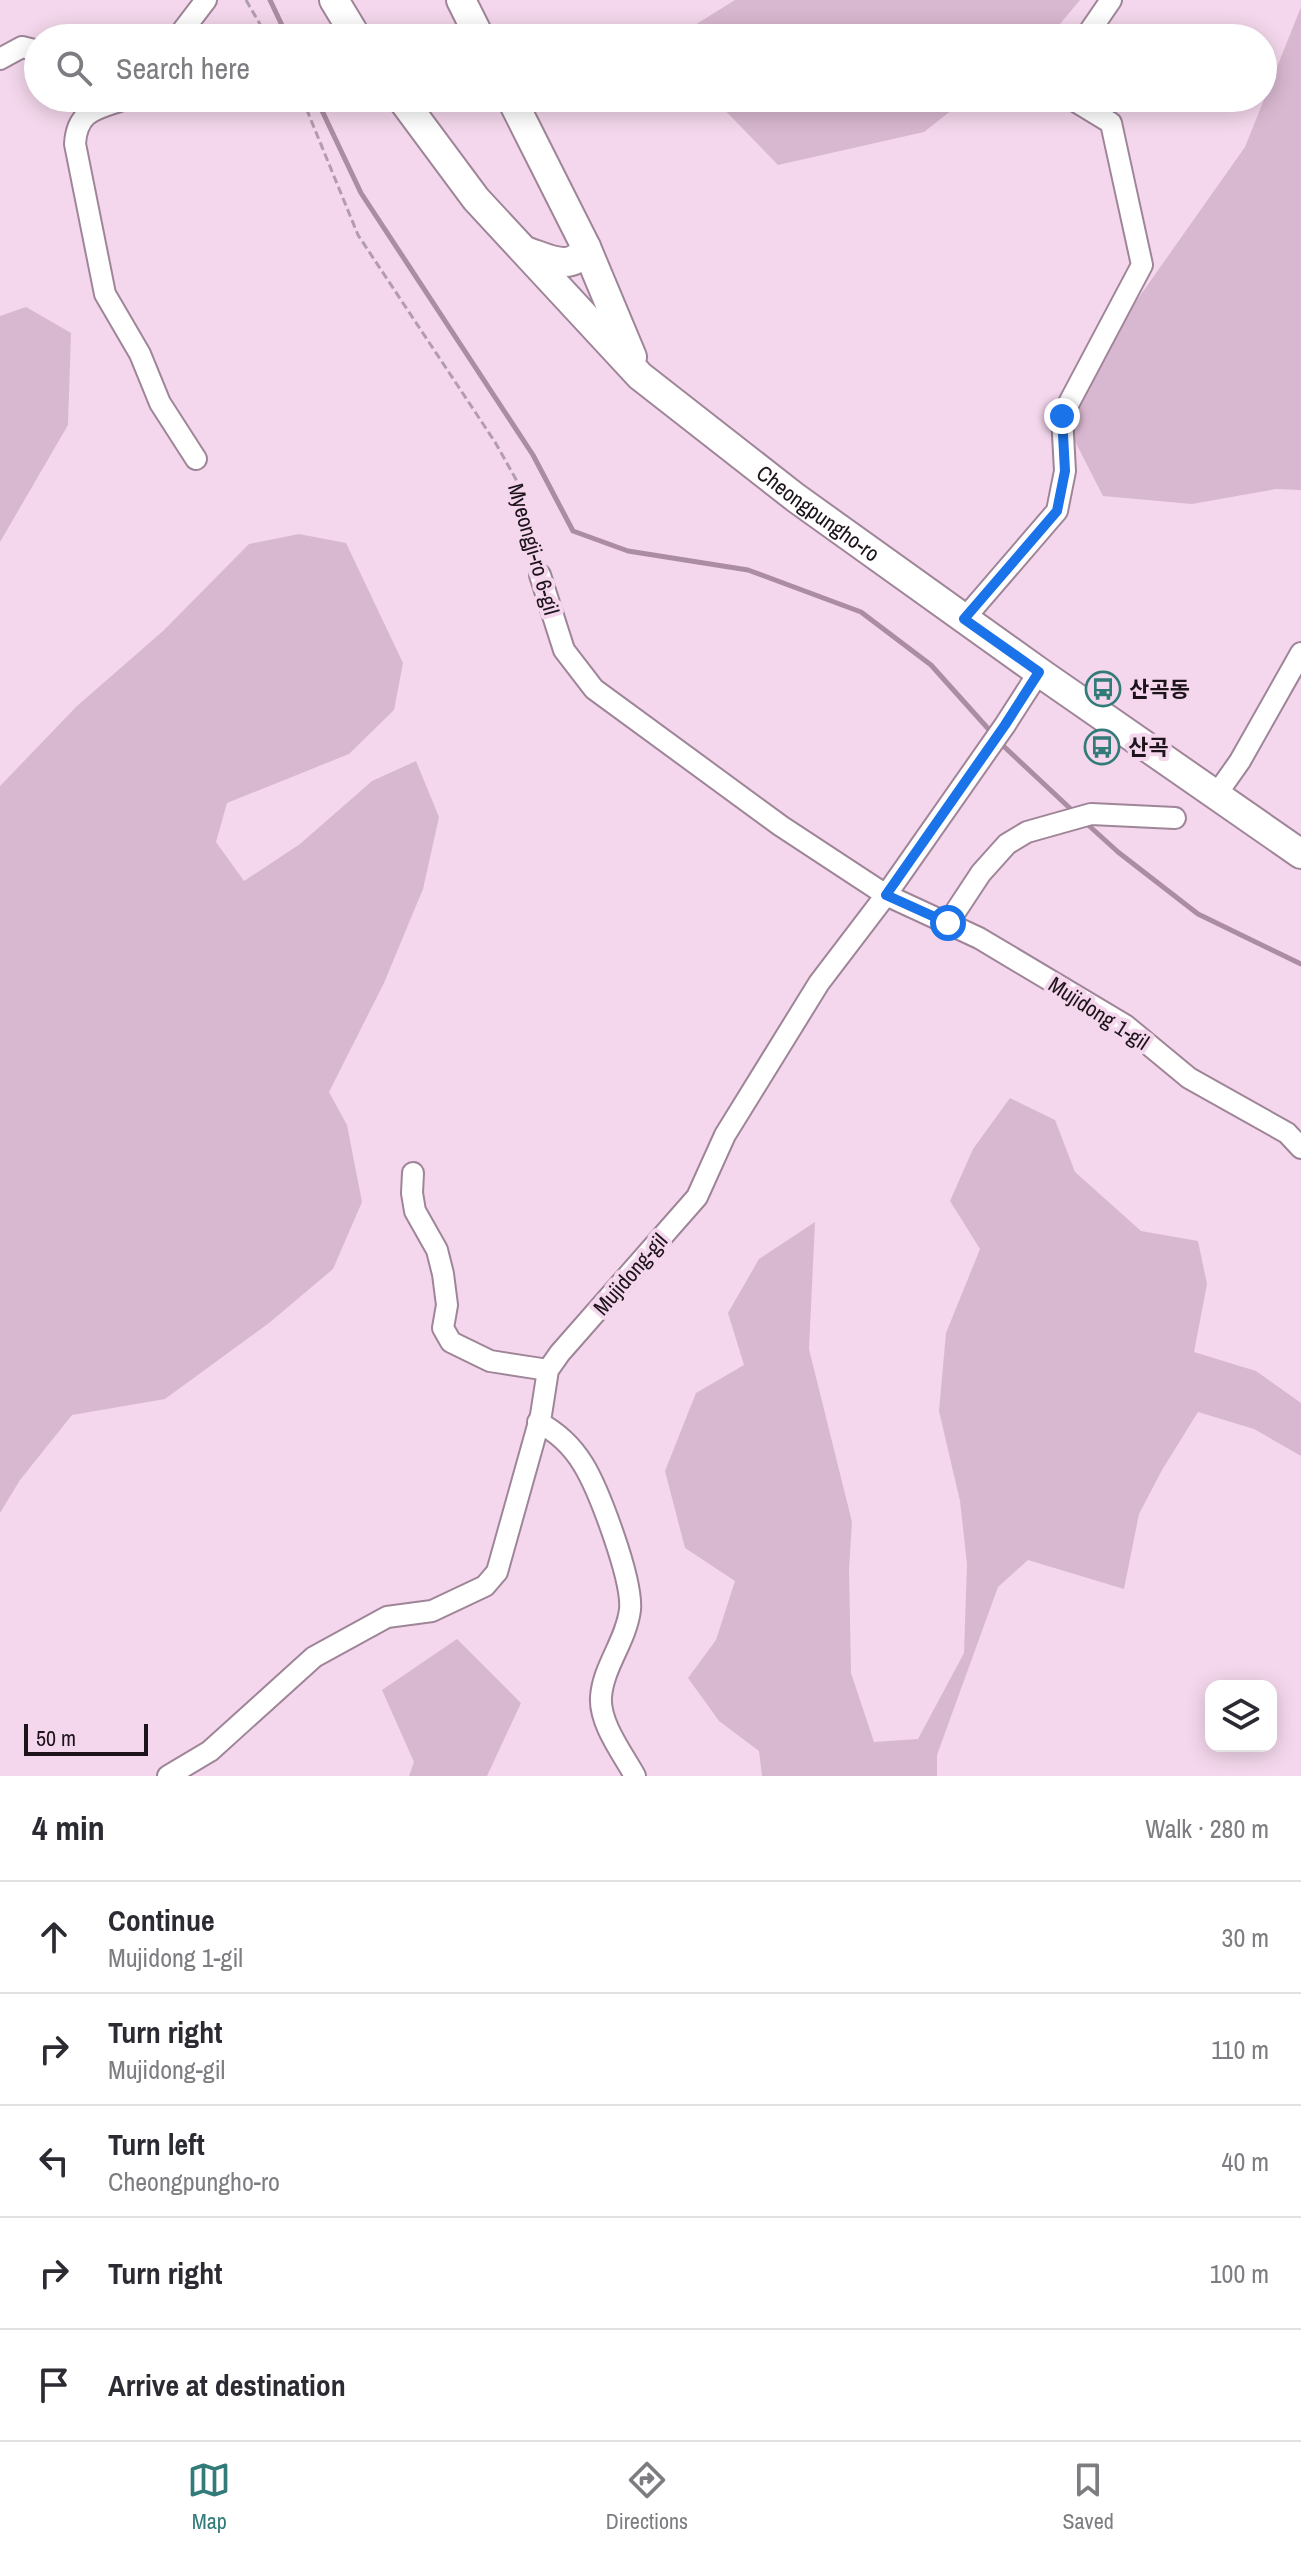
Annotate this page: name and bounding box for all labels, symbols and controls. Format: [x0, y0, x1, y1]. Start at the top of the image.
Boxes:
search box [24, 24, 1277, 112]
icon: search [52, 46, 96, 90]
text: Search here [116, 48, 250, 88]
route end [1044, 398, 1080, 434]
street label: Cheongpungho-ro [751, 458, 886, 568]
street label: Myeongji-ro 6-gil [501, 480, 567, 618]
bus stop icon: 산곡동 [1084, 670, 1122, 708]
place label: 산곡동 [1129, 674, 1190, 704]
bus stop icon: 산곡 [1083, 728, 1121, 766]
place label: 산곡 [1128, 732, 1168, 762]
route start [930, 905, 966, 941]
street label: Mujidong 1-gil [1043, 969, 1155, 1057]
street label: Mujidong-gil [586, 1227, 674, 1321]
map controls [1205, 1680, 1277, 1752]
button: layers [1205, 1680, 1277, 1752]
scale bar [24, 1720, 148, 1756]
text: 50 m [36, 1723, 76, 1753]
text: 4 min [32, 1805, 105, 1851]
text: Walk · 280 m [1145, 1811, 1269, 1846]
text: Continue [108, 1900, 215, 1940]
icon: ahead [32, 1915, 76, 1959]
text: 30 m [1222, 1920, 1269, 1955]
text: Mujidong 1-gil [108, 1940, 243, 1975]
text: Turn right [108, 2012, 222, 2052]
icon: right [32, 2027, 76, 2071]
text: 110 m [1211, 2032, 1269, 2067]
text: Mujidong-gil [108, 2052, 225, 2087]
text: Turn left [108, 2124, 205, 2164]
icon: left [32, 2139, 76, 2183]
text: 40 m [1222, 2144, 1269, 2179]
text: Cheongpungho-ro [108, 2164, 280, 2199]
icon: right [32, 2251, 76, 2295]
text: Turn right [108, 2253, 222, 2293]
text: 100 m [1210, 2256, 1269, 2291]
icon: arrive [32, 2363, 76, 2407]
text: Arrive at destination [108, 2365, 346, 2405]
tab: Map [187, 2458, 231, 2536]
tab: Directions [606, 2458, 688, 2536]
tab: Saved [1063, 2458, 1114, 2536]

